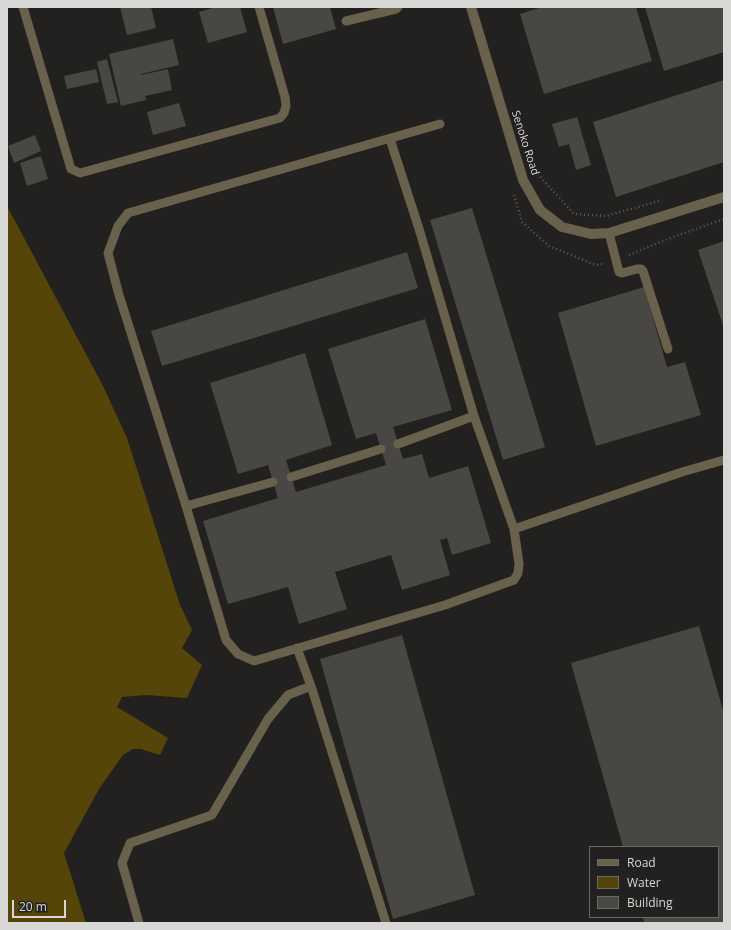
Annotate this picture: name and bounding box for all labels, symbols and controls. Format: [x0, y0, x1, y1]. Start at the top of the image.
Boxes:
street label: Senoko Road [508, 109, 542, 177]
legend [589, 846, 719, 918]
text: Road [627, 854, 656, 871]
text: Water [627, 874, 661, 891]
scale bar [14, 892, 68, 918]
text: Building [627, 894, 672, 911]
text: 20 m [19, 898, 47, 915]

